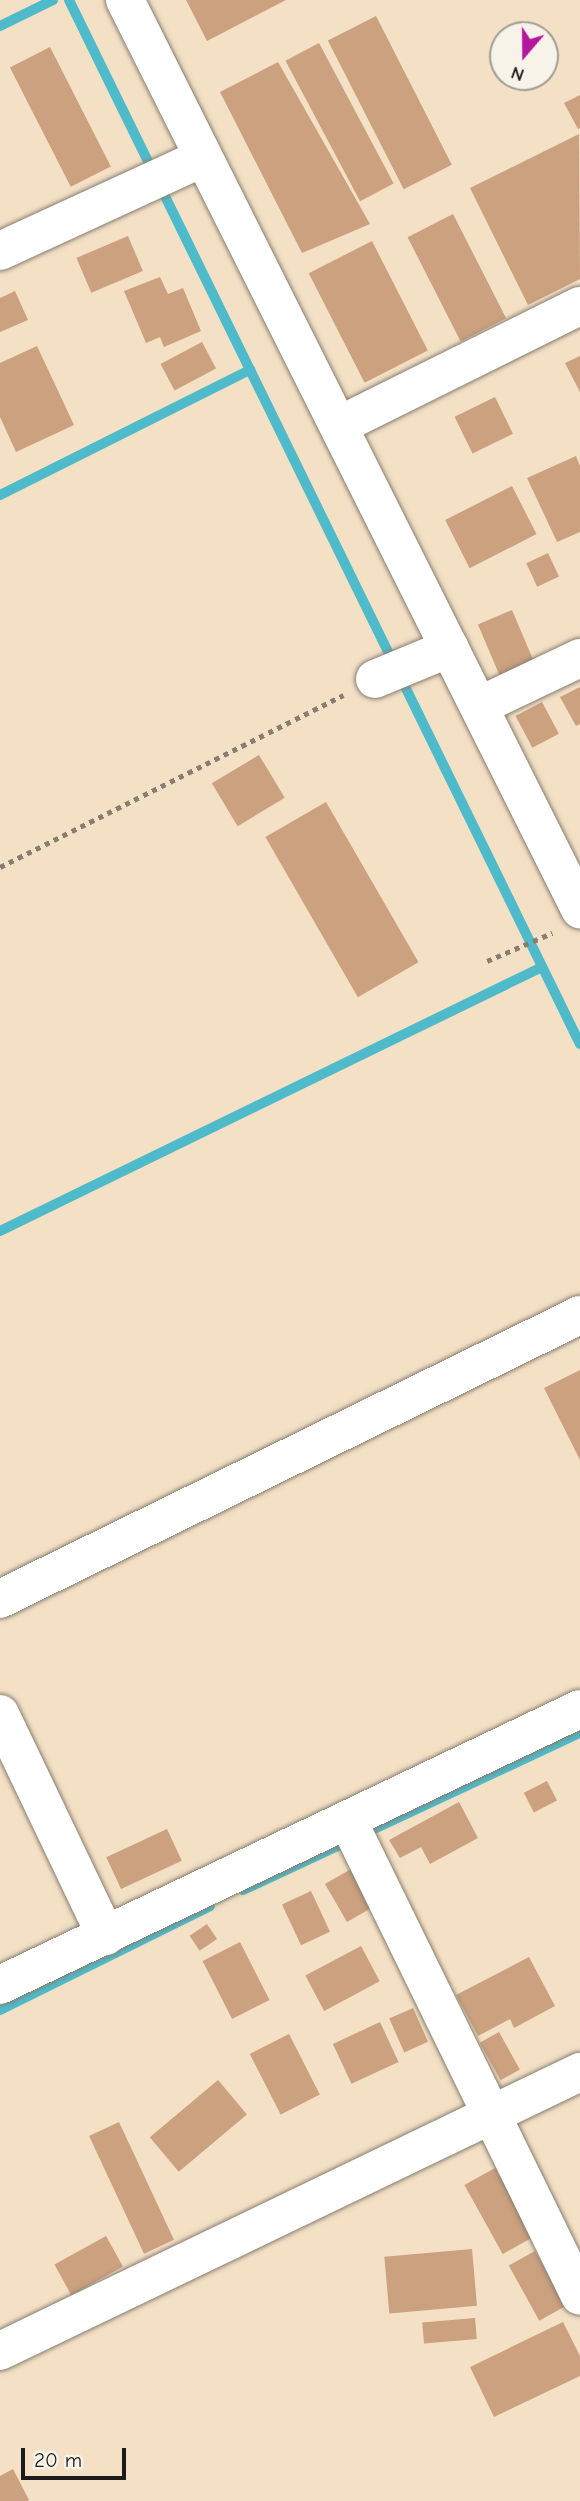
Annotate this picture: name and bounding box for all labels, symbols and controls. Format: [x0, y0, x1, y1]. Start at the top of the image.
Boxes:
north arrow [489, 21, 559, 91]
text: N [508, 61, 527, 86]
scale bar [24, 2434, 130, 2478]
text: 20 m [34, 2448, 82, 2472]

